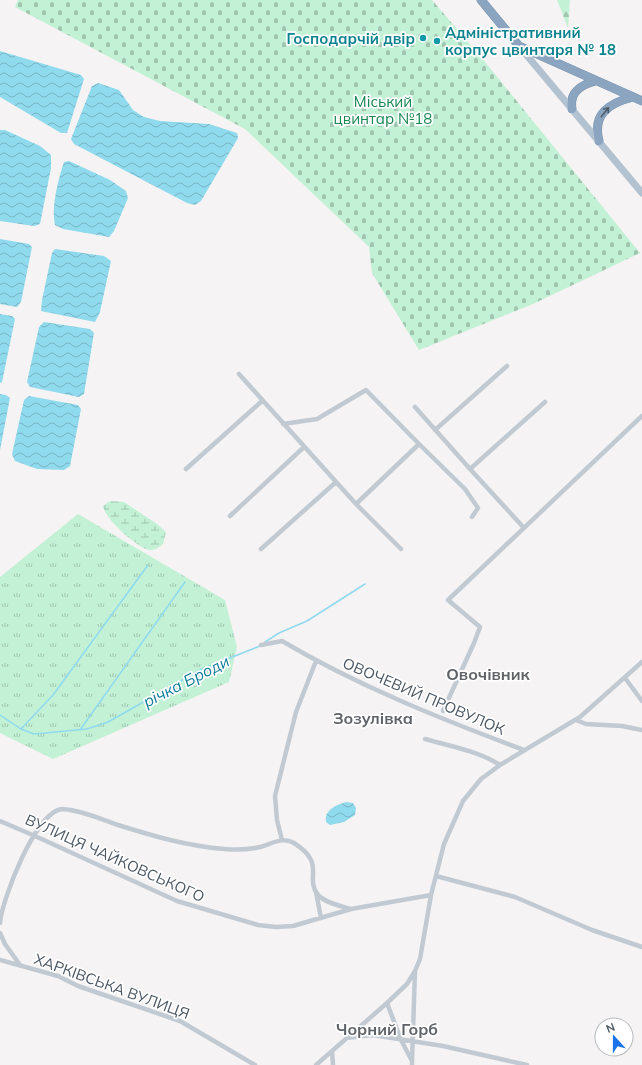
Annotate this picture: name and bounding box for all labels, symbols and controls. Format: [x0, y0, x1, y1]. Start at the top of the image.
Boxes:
place label: Адміністративний корпус цвинтаря № 18 [445, 23, 616, 59]
place label: Господарчій двір [286, 29, 415, 48]
marker: Господарчій двір [418, 33, 428, 43]
marker: Адміністративний корпус цвинтаря № 18 [432, 36, 442, 46]
park label: Міський цвинтар №18 [334, 92, 432, 128]
one-way arrow [601, 106, 610, 117]
water label: річка Броди [139, 651, 233, 711]
street label: ОВОЧЕВИЙ ПРОВУЛОК [340, 653, 508, 739]
district label: Овочівник [446, 664, 531, 684]
district label: Зозулівка [333, 708, 413, 728]
street label: ВУЛИЦЯ ЧАЙКОВСЬКОГО [22, 810, 208, 906]
street label: ХАРКІВСЬКА ВУЛИЦЯ [32, 949, 192, 1023]
north arrow [594, 1017, 634, 1057]
district label: Чорний Горб [336, 1019, 438, 1039]
text: N [604, 1020, 617, 1036]

